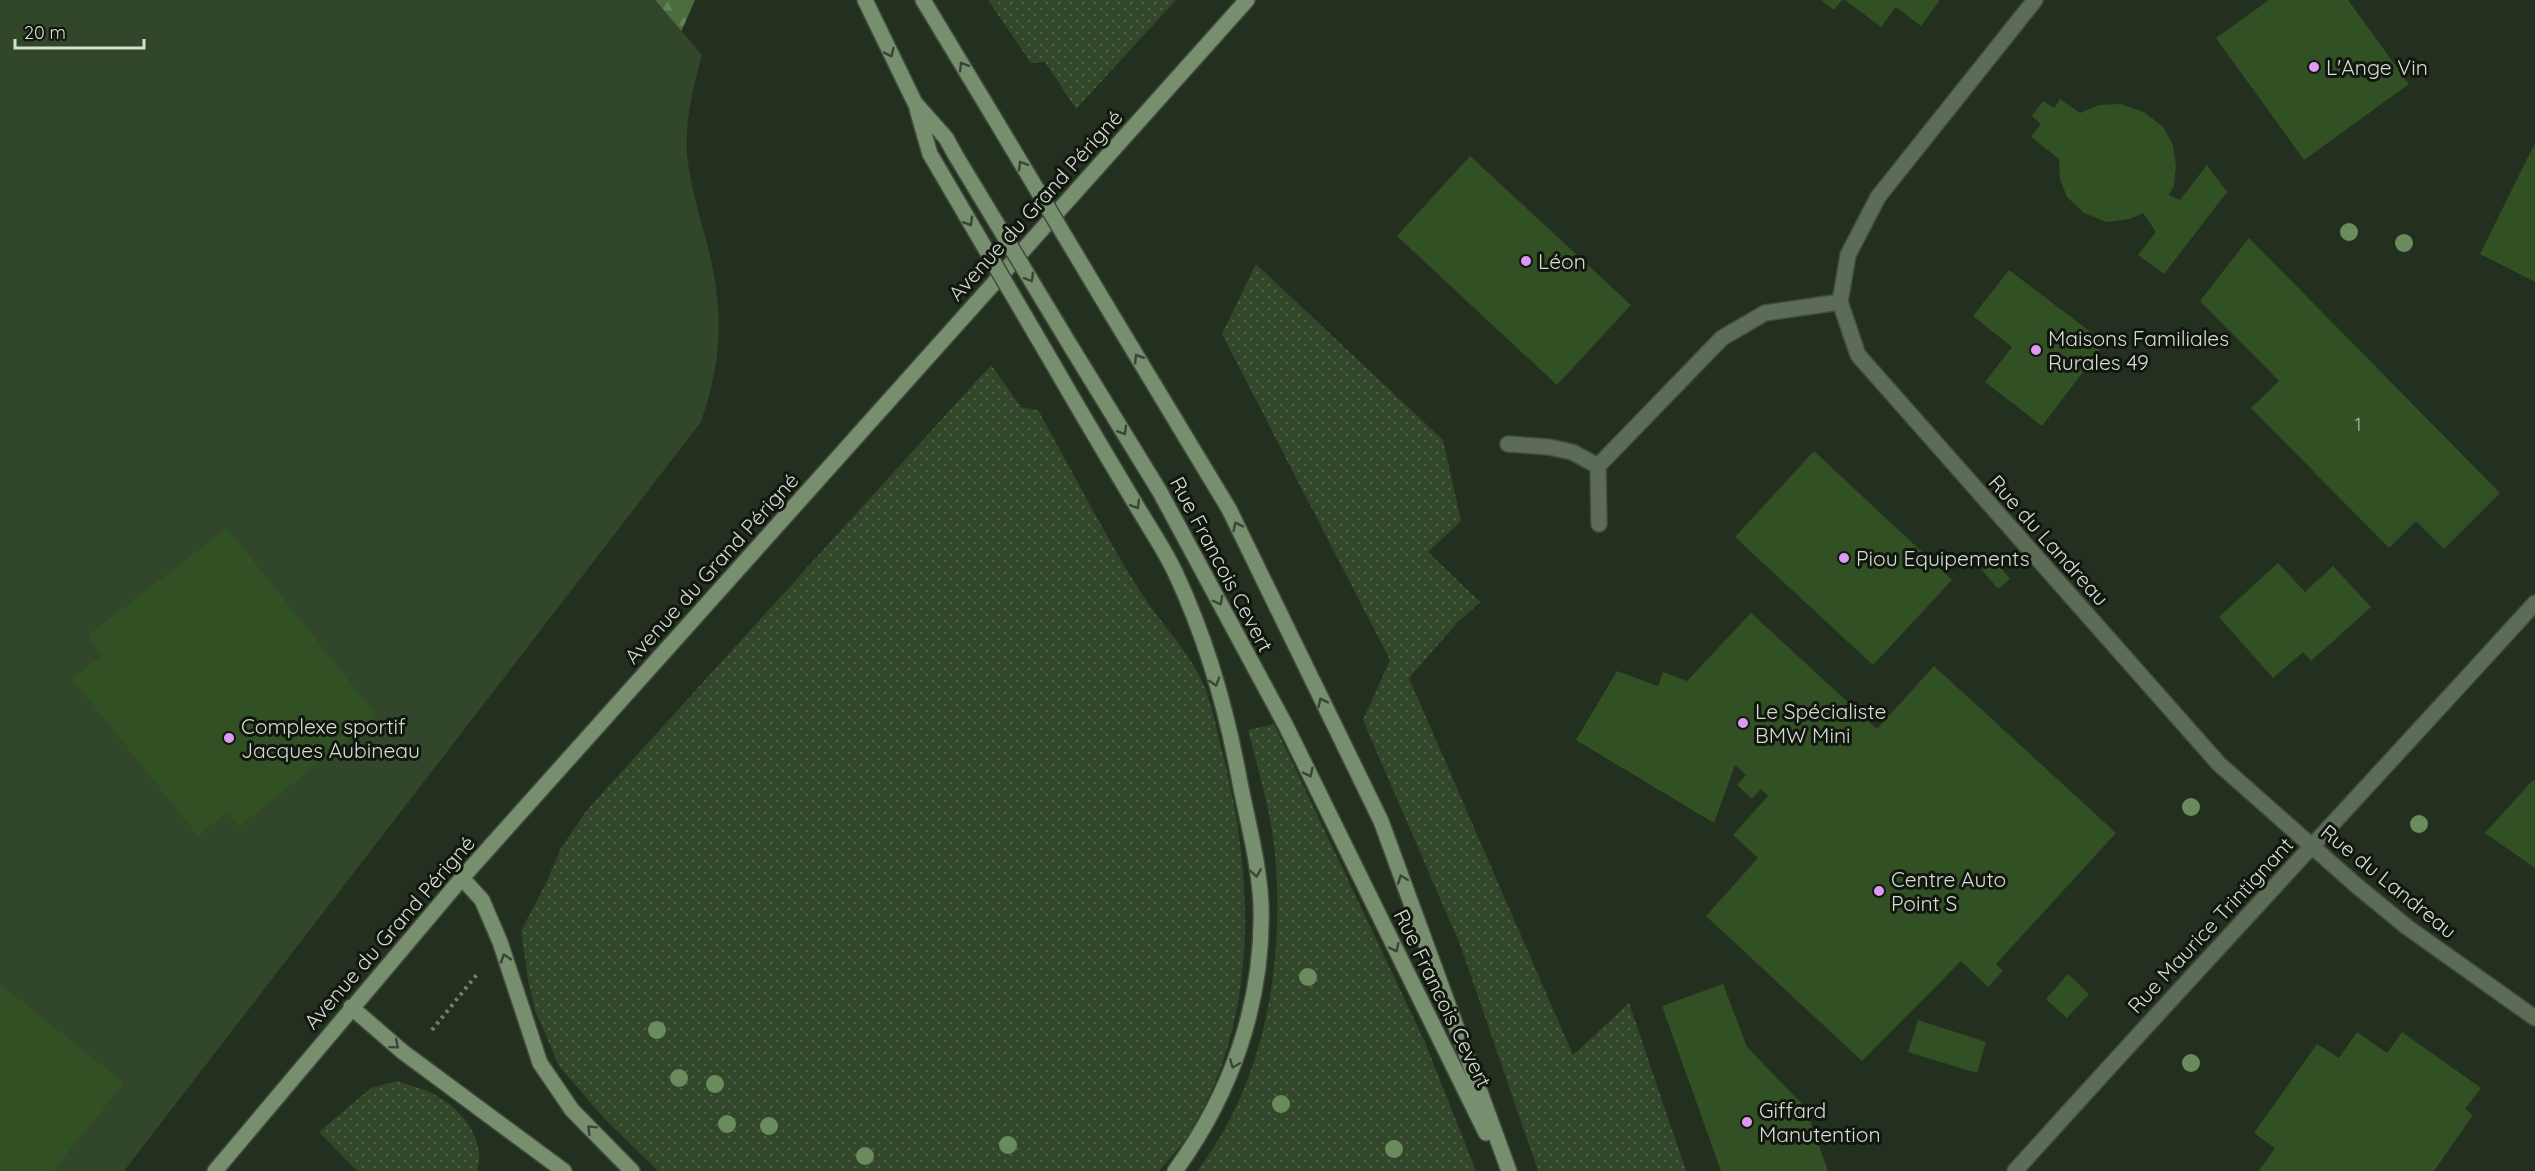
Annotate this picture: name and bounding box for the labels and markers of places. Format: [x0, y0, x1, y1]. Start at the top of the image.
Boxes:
place label: L'Ange Vin [2326, 54, 2428, 80]
marker: L'Ange Vin [2307, 60, 2321, 74]
place label: Léon [1538, 248, 1586, 274]
marker: Léon [1519, 254, 1533, 268]
place label: Maisons Familiales Rurales 49 [2048, 325, 2229, 375]
marker: Maisons Familiales Rurales 49 [2029, 343, 2043, 357]
place label: Piou Equipements [1856, 545, 2030, 571]
marker: Piou Equipements [1837, 551, 1851, 565]
place label: Le Spécialiste BMW Mini [1755, 698, 1886, 748]
place label: Complexe sportif Jacques Aubineau [241, 713, 420, 763]
marker: Le Spécialiste BMW Mini [1736, 716, 1750, 730]
marker: Complexe sportif Jacques Aubineau [222, 731, 236, 745]
place label: Centre Auto Point S [1891, 866, 2006, 916]
marker: Centre Auto Point S [1872, 884, 1886, 898]
place label: Giffard Manutention [1759, 1097, 1881, 1147]
marker: Giffard Manutention [1740, 1115, 1754, 1129]

